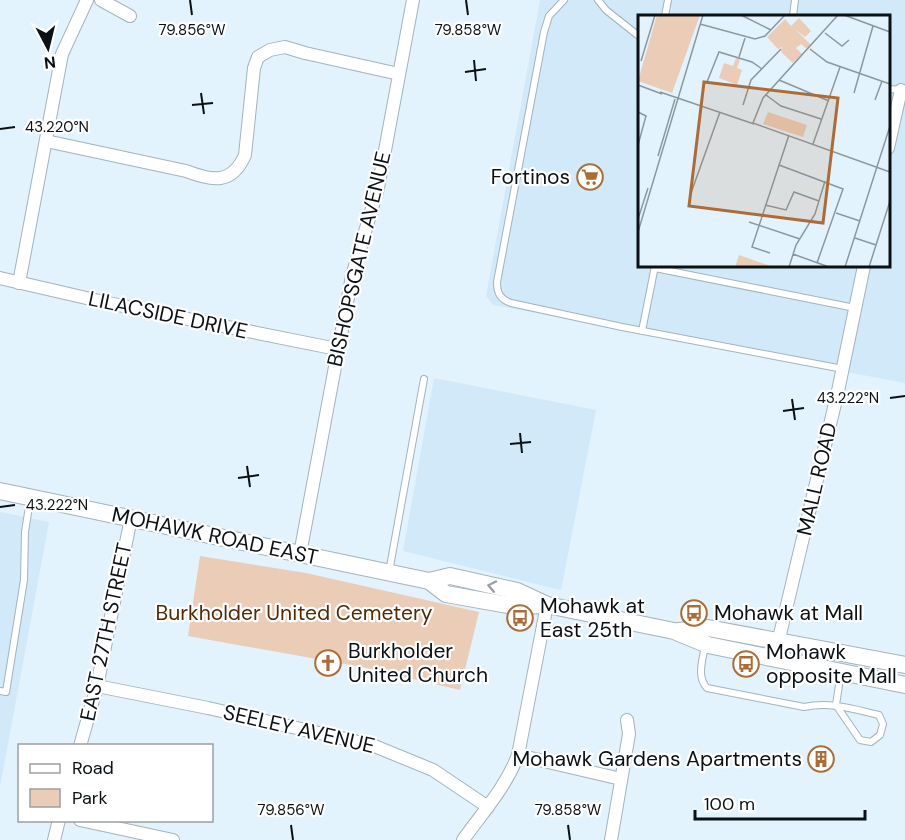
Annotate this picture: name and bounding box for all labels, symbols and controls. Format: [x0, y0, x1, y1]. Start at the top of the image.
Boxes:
inset map [638, 15, 890, 267]
north arrow [18, 18, 78, 78]
text: 79.856°W [159, 20, 226, 40]
text: 79.858°W [435, 20, 502, 40]
text: N [43, 51, 57, 74]
text: 43.220°N [25, 117, 89, 137]
street label: BISHOPSGATE AVENUE [321, 149, 397, 369]
supermarket icon: Fortinos [575, 162, 605, 192]
place label: Fortinos [491, 163, 570, 191]
street label: LILACSIDE DRIVE [86, 284, 250, 346]
text: 43.222°N [817, 388, 879, 408]
street label: MALL ROAD [790, 420, 844, 538]
text: 43.222°N [26, 495, 88, 515]
street label: MOHAWK ROAD EAST [109, 500, 321, 572]
street label: EAST 27TH STREET [73, 540, 139, 724]
one-way arrow [488, 580, 498, 593]
place label: Mohawk at East 25th [540, 592, 645, 644]
bus stop icon: Mohawk at Mall [679, 598, 709, 628]
park label: Burkholder United Cemetery [156, 599, 433, 627]
place label: Mohawk at Mall [714, 599, 863, 627]
bus stop icon: Mohawk at East 25th [505, 603, 535, 633]
place label: Burkholder United Church [348, 637, 488, 689]
place label: Mohawk opposite Mall [766, 638, 897, 690]
church icon: Burkholder United Church [313, 648, 343, 678]
bus stop icon: Mohawk opposite Mall [731, 649, 761, 679]
street label: SEELEY AVENUE [221, 698, 377, 760]
legend [18, 744, 213, 822]
building icon: Mohawk Gardens Apartments [806, 744, 836, 774]
place label: Mohawk Gardens Apartments [512, 745, 802, 773]
text: Road [72, 756, 114, 780]
scale bar [695, 783, 864, 821]
text: Park [72, 786, 108, 810]
text: 100 m [704, 792, 755, 816]
text: 79.856°W [258, 800, 325, 820]
text: 79.858°W [535, 800, 602, 820]

